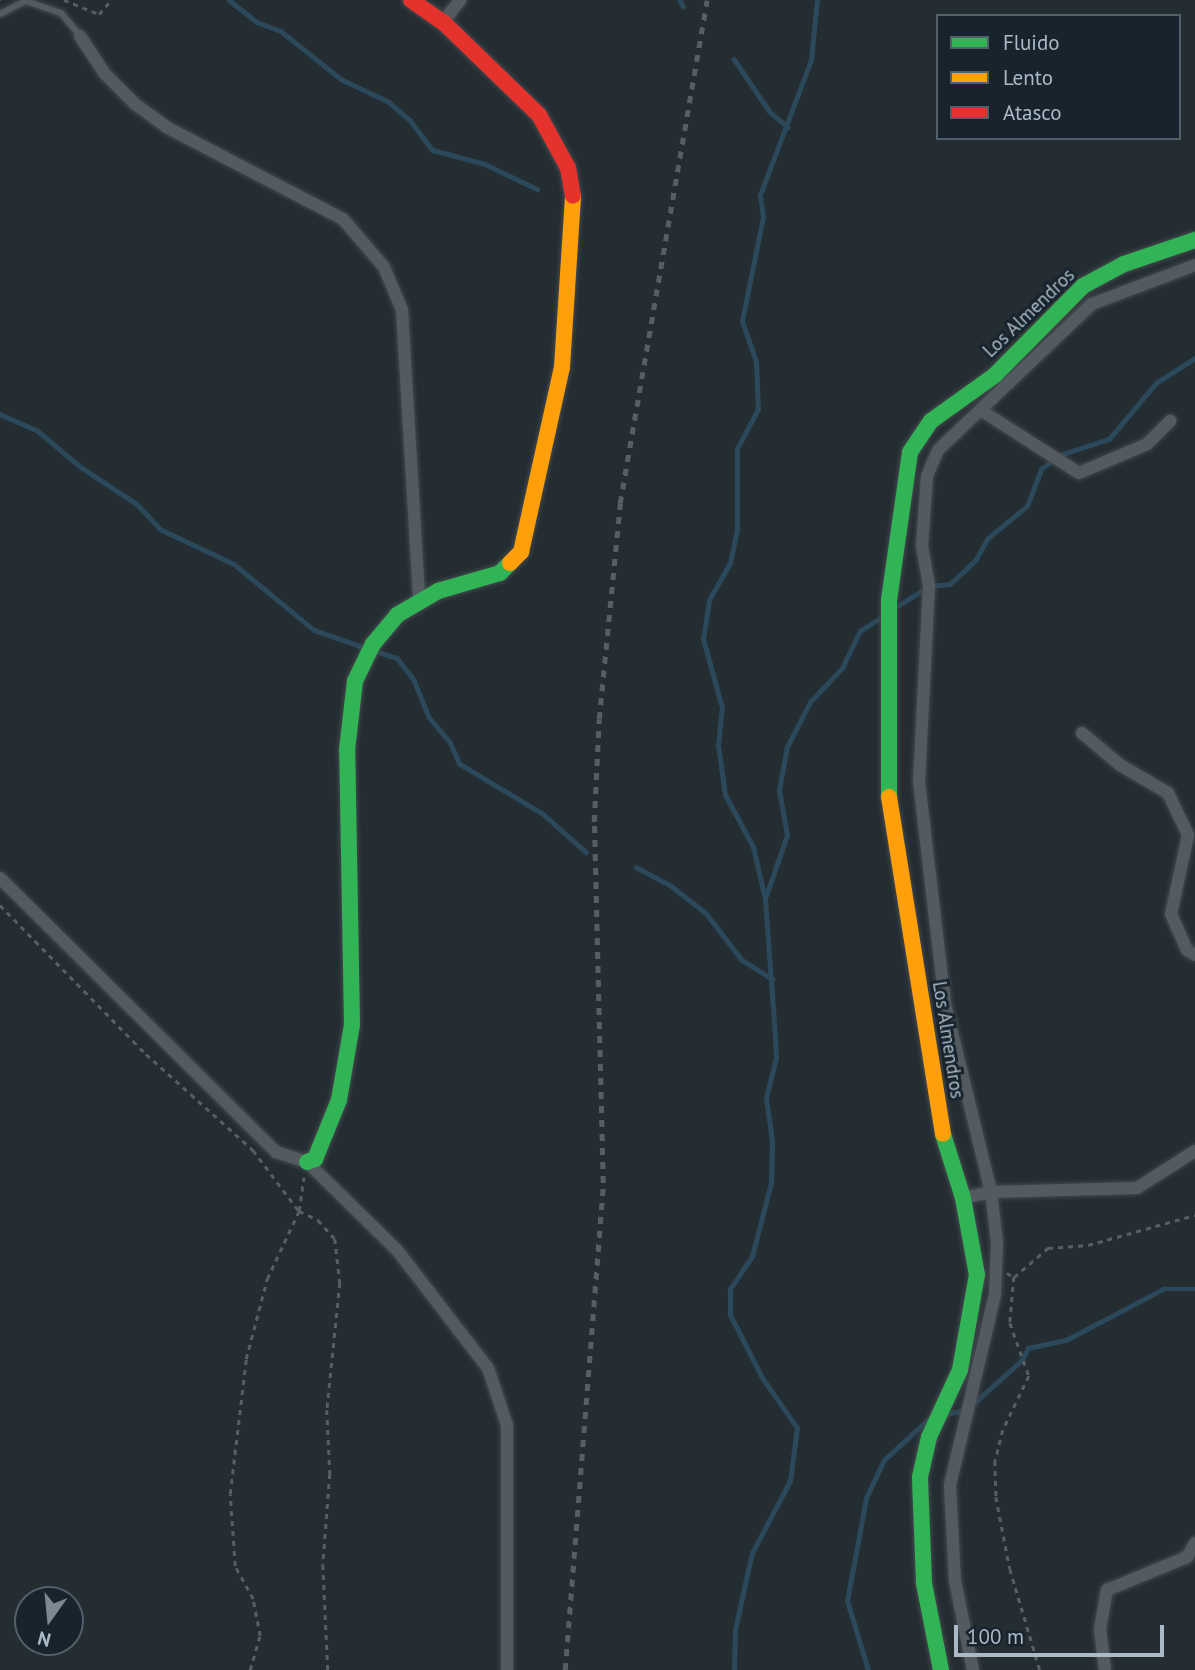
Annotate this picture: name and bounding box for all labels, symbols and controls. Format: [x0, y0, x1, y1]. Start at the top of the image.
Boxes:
legend [936, 14, 1181, 140]
text: Fluido [1003, 29, 1060, 56]
text: Lento [1003, 64, 1053, 91]
text: Atasco [1003, 99, 1062, 126]
street label: Los Almendros [978, 263, 1080, 363]
street label: Los Almendros [927, 979, 969, 1101]
north arrow [14, 1586, 84, 1656]
scale bar [957, 1610, 1167, 1654]
text: 100 m [967, 1623, 1024, 1650]
text: N [35, 1626, 53, 1653]

